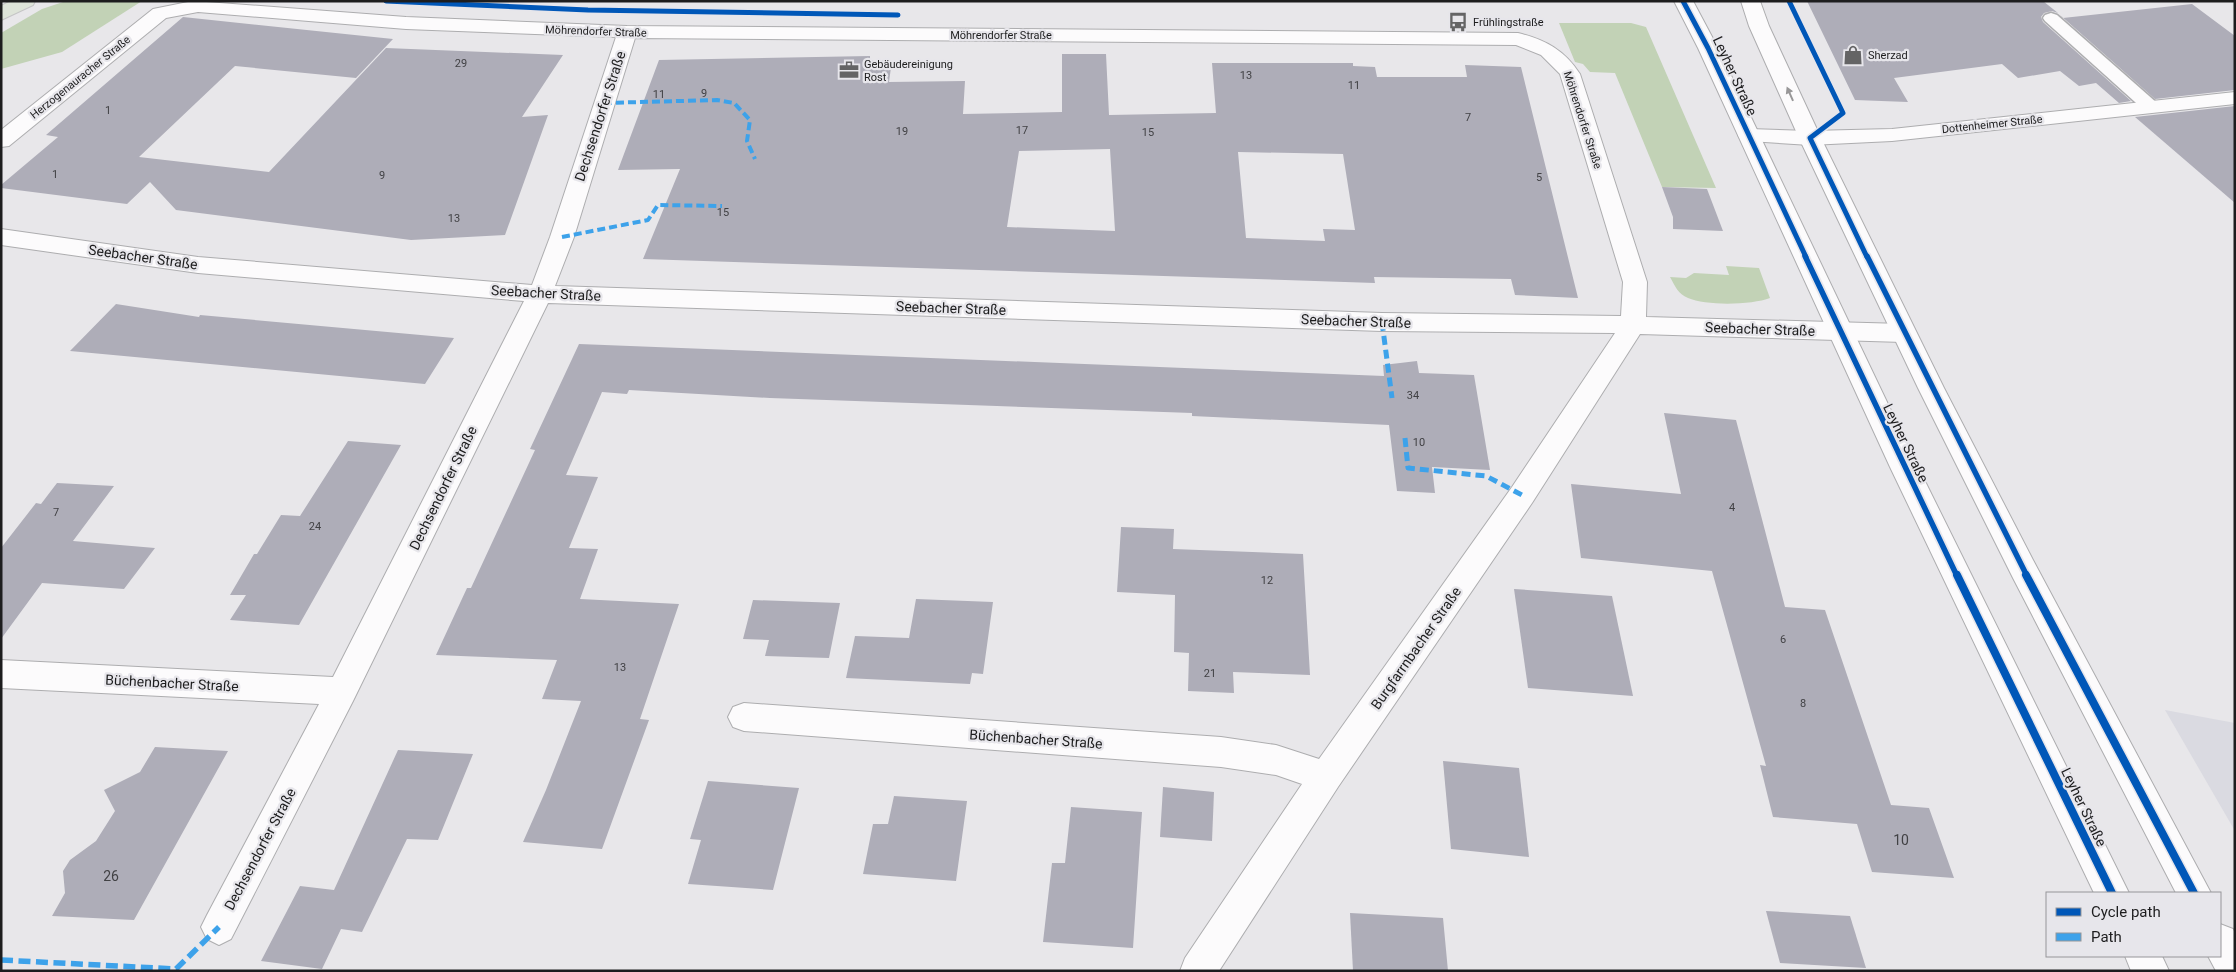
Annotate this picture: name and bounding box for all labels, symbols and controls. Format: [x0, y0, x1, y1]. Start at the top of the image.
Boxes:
bus stop icon: Frühlingstraße [1447, 11, 1469, 33]
place label: Frühlingstraße [1473, 16, 1544, 29]
street label: Möhrendorfer Straße [545, 23, 647, 40]
street label: Möhrendorfer Straße [950, 29, 1052, 42]
street label: Herzogenauracher Straße [28, 33, 133, 122]
street label: Leyher Straße [1710, 34, 1760, 118]
shop icon: Sherzad [1842, 44, 1864, 66]
street label: Dechsendorfer Straße [571, 49, 629, 183]
place label: Sherzad [1868, 49, 1908, 62]
house number: 29 [455, 57, 467, 70]
place label: Gebäudereinigung Rost [864, 58, 953, 84]
office icon: Gebäudereinigung Rost [838, 59, 860, 81]
house number: 13 [1240, 69, 1252, 82]
street label: Möhrendorfer Straße [1561, 70, 1604, 171]
house number: 11 [1348, 79, 1360, 92]
house number: 9 [701, 87, 707, 100]
one-way arrow [1785, 87, 1793, 101]
house number: 11 [653, 88, 665, 101]
house number: 1 [105, 104, 111, 117]
house number: 7 [1465, 111, 1471, 124]
street label: Dottenheimer Straße [1941, 113, 2043, 136]
house number: 17 [1016, 124, 1028, 137]
house number: 19 [896, 125, 908, 138]
house number: 15 [1142, 126, 1154, 139]
house number: 1 [52, 168, 58, 181]
house number: 9 [379, 169, 385, 182]
house number: 5 [1536, 171, 1542, 184]
house number: 15 [717, 206, 729, 219]
house number: 13 [448, 212, 460, 225]
street label: Seebacher Straße [87, 241, 199, 273]
street label: Seebacher Straße [491, 282, 601, 304]
street label: Seebacher Straße [896, 298, 1006, 318]
street label: Seebacher Straße [1301, 311, 1411, 331]
street label: Seebacher Straße [1705, 319, 1815, 339]
house number: 34 [1407, 389, 1419, 402]
street label: Leyher Straße [1880, 401, 1932, 485]
street label: Dechsendorfer Straße [406, 423, 480, 553]
house number: 10 [1413, 436, 1425, 449]
house number: 4 [1729, 501, 1735, 514]
house number: 7 [53, 506, 59, 519]
house number: 24 [309, 520, 321, 533]
house number: 12 [1261, 574, 1273, 587]
street label: Burgfarrnbacher Straße [1368, 584, 1464, 712]
house number: 6 [1780, 633, 1786, 646]
house number: 13 [614, 661, 626, 674]
house number: 21 [1204, 667, 1216, 680]
street label: Büchenbacher Straße [105, 672, 239, 694]
house number: 8 [1800, 697, 1806, 710]
street label: Büchenbacher Straße [969, 726, 1103, 752]
street label: Leyher Straße [2058, 765, 2110, 849]
street label: Dechsendorfer Straße [221, 785, 299, 913]
house number: 10 [1893, 832, 1909, 848]
house number: 26 [103, 868, 119, 884]
legend [2046, 892, 2221, 957]
text: Cycle path [2091, 903, 2161, 921]
text: Path [2091, 928, 2122, 946]

